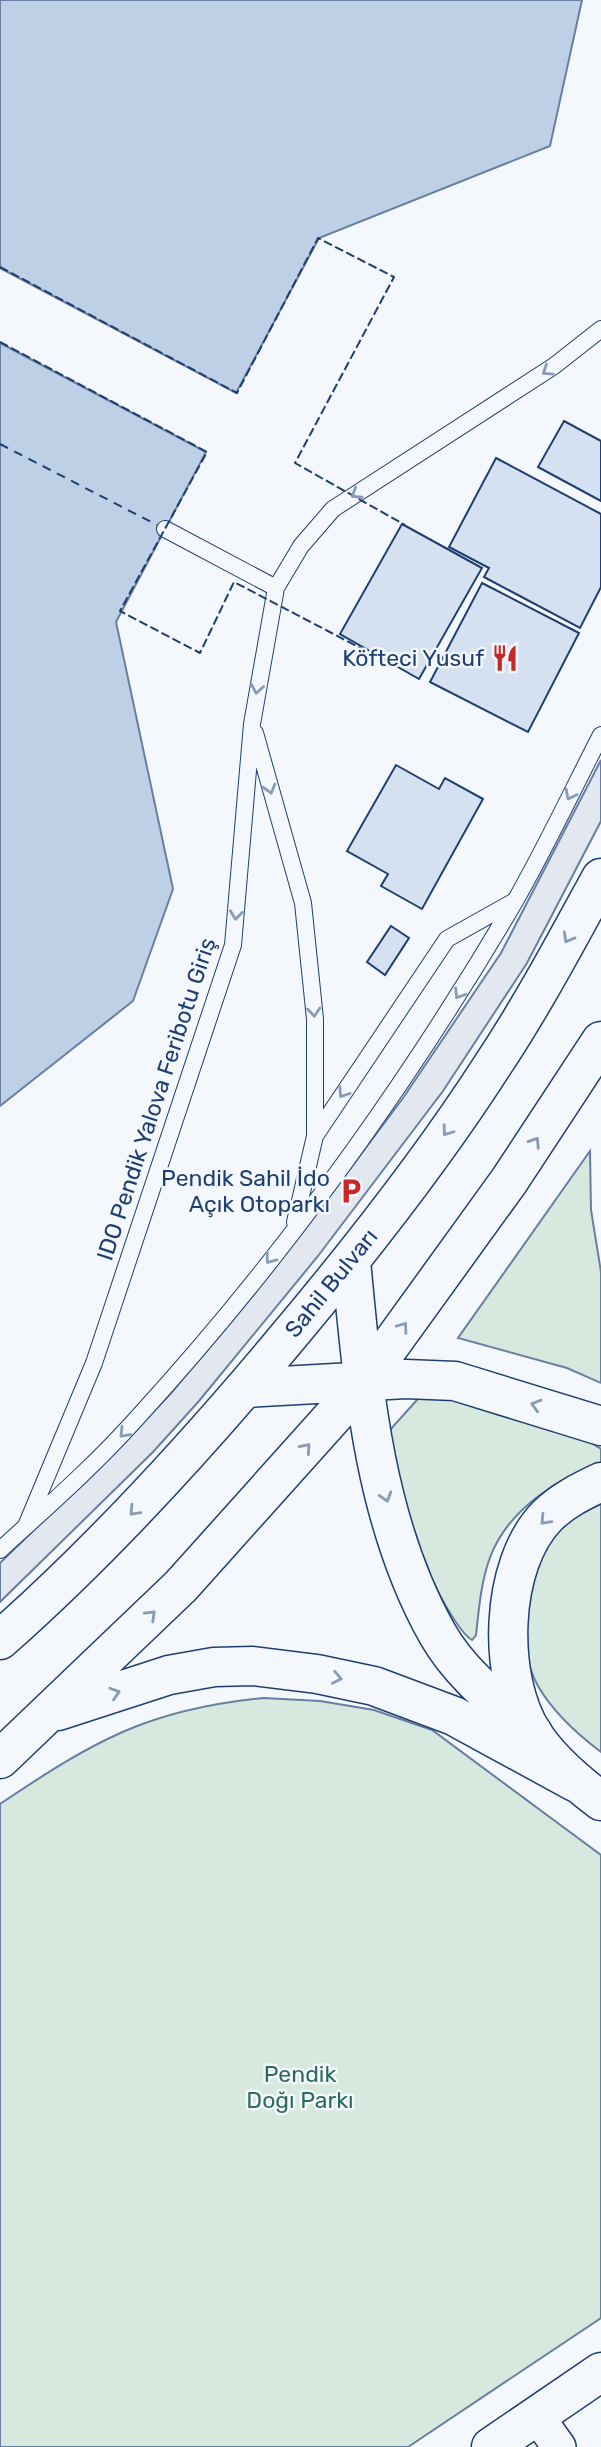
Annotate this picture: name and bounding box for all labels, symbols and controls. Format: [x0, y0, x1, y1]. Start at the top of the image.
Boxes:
one-way arrow [542, 362, 555, 375]
one-way arrow [351, 486, 364, 499]
restaurant icon: Köfteci Yusuf [490, 643, 520, 673]
place label: Köfteci Yusuf [342, 644, 484, 672]
one-way arrow [250, 683, 265, 694]
one-way arrow [262, 783, 277, 795]
one-way arrow [565, 788, 578, 800]
one-way arrow [229, 909, 244, 921]
one-way arrow [563, 931, 576, 943]
street label: IDO Pendik Yalova Feribotu Giriş [90, 934, 222, 1264]
one-way arrow [454, 986, 467, 999]
one-way arrow [306, 1007, 321, 1018]
one-way arrow [338, 1086, 351, 1099]
one-way arrow [443, 1123, 456, 1136]
one-way arrow [527, 1137, 539, 1150]
place label: Pendik Sahil İdo Açık Otoparkı [161, 1164, 330, 1218]
parking icon: Pendik Sahil İdo Açık Otoparkı [336, 1176, 366, 1206]
street label: Sahil Bulvarı [279, 1223, 383, 1343]
one-way arrow [265, 1251, 278, 1263]
one-way arrow [395, 1322, 407, 1335]
one-way arrow [530, 1398, 542, 1413]
one-way arrow [119, 1424, 132, 1437]
one-way arrow [298, 1443, 310, 1456]
one-way arrow [378, 1491, 393, 1503]
one-way arrow [129, 1503, 142, 1516]
one-way arrow [541, 1512, 554, 1525]
one-way arrow [143, 1611, 155, 1623]
one-way arrow [331, 1670, 343, 1685]
one-way arrow [108, 1687, 120, 1701]
park label: Pendik Doğı Parkı [246, 2060, 354, 2114]

